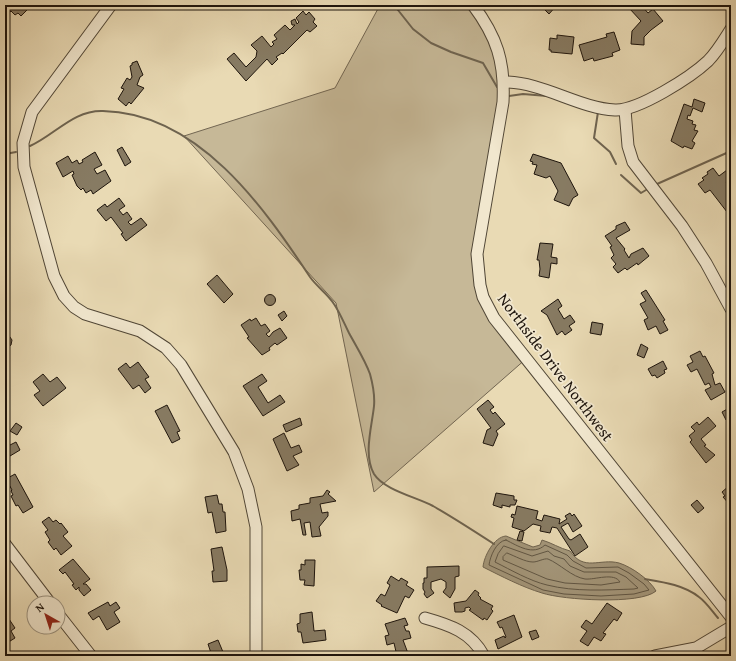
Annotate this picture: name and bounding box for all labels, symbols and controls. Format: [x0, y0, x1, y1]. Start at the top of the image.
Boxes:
street label: Northside Drive Northwest [492, 288, 620, 446]
north arrow [26, 595, 66, 635]
text: N [32, 598, 48, 616]

